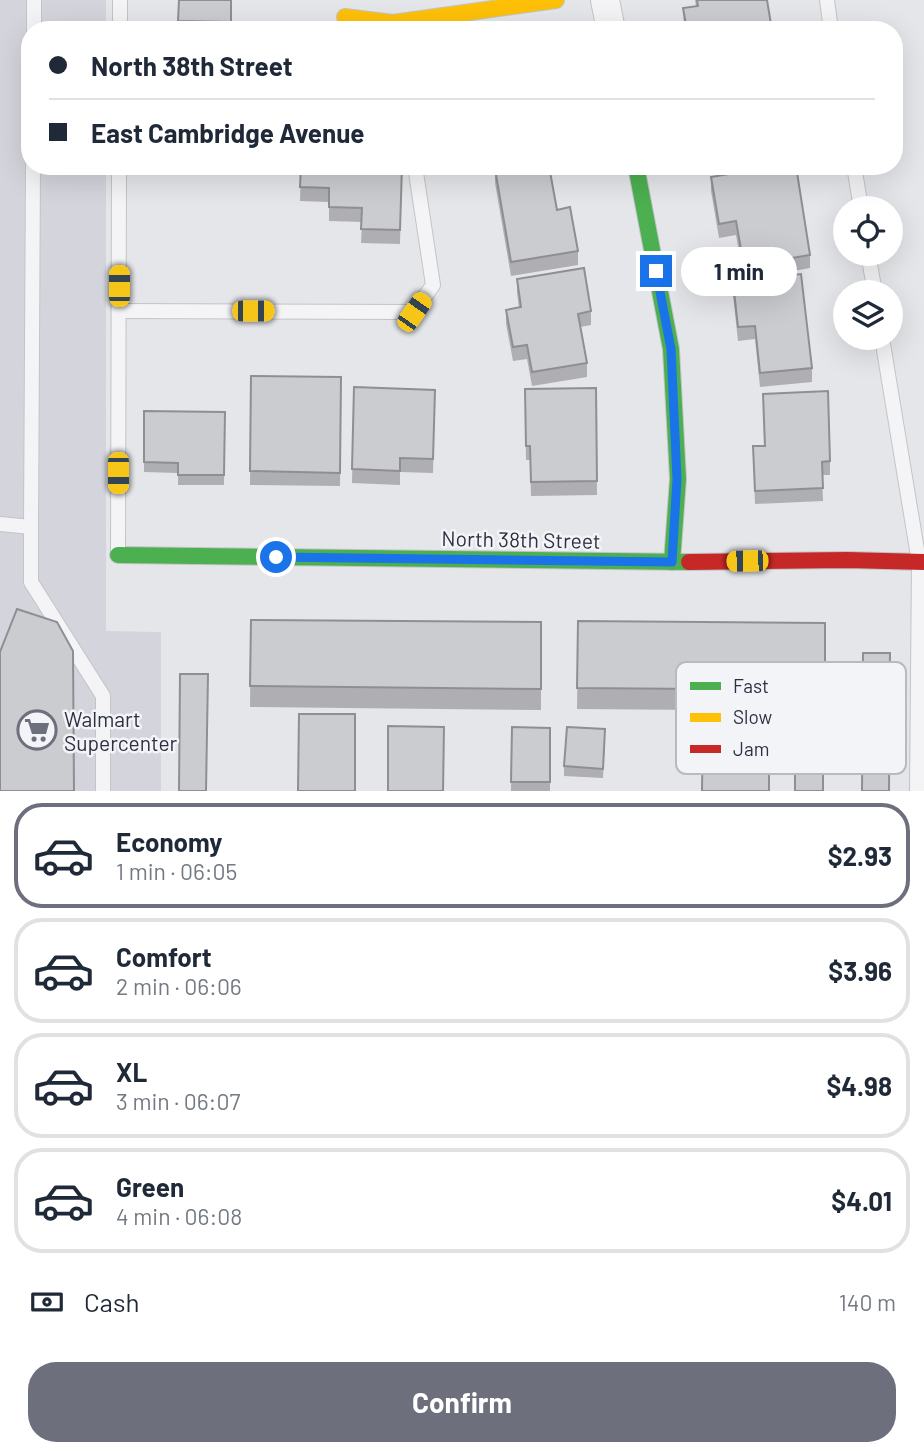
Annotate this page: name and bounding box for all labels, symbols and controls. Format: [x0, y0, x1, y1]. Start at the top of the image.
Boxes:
text: North 38th Street [91, 50, 293, 81]
text: East Cambridge Avenue [91, 117, 365, 148]
map controls [833, 196, 903, 350]
button: locate [833, 196, 903, 266]
callout: 1 min [680, 246, 796, 296]
route end [640, 255, 672, 287]
text: 1 min [714, 257, 764, 285]
car [109, 265, 130, 307]
button: layers [833, 280, 903, 350]
car [394, 289, 435, 335]
car [233, 301, 275, 322]
car [108, 452, 129, 494]
street label: North 38th Street [441, 525, 601, 553]
route start [260, 541, 292, 573]
car [726, 550, 769, 572]
legend [676, 662, 906, 774]
text: Fast [733, 674, 769, 697]
text: Slow [733, 705, 772, 728]
place label: Walmart Supercenter [64, 706, 178, 755]
supermarket icon: Walmart Supercenter [16, 709, 58, 751]
text: Jam [733, 737, 769, 760]
icon: car [32, 824, 95, 887]
text: Economy [116, 826, 222, 857]
text: $2.93 [828, 840, 892, 871]
text: 1 min · 06:05 [116, 857, 237, 885]
icon: car [32, 939, 95, 1002]
text: Comfort [116, 941, 212, 972]
text: $3.96 [828, 955, 892, 986]
text: 2 min · 06:06 [116, 972, 242, 1000]
icon: car [32, 1054, 95, 1117]
text: XL [116, 1056, 147, 1087]
text: $4.98 [827, 1070, 892, 1101]
text: 3 min · 06:07 [116, 1087, 240, 1115]
icon: car [32, 1169, 95, 1232]
text: Green [116, 1171, 184, 1202]
text: $4.01 [831, 1185, 892, 1216]
text: 4 min · 06:08 [116, 1202, 242, 1230]
icon: cash [28, 1283, 66, 1321]
text: Cash [84, 1286, 139, 1317]
text: 140 m [839, 1288, 896, 1316]
button: Confirm [28, 1362, 896, 1442]

